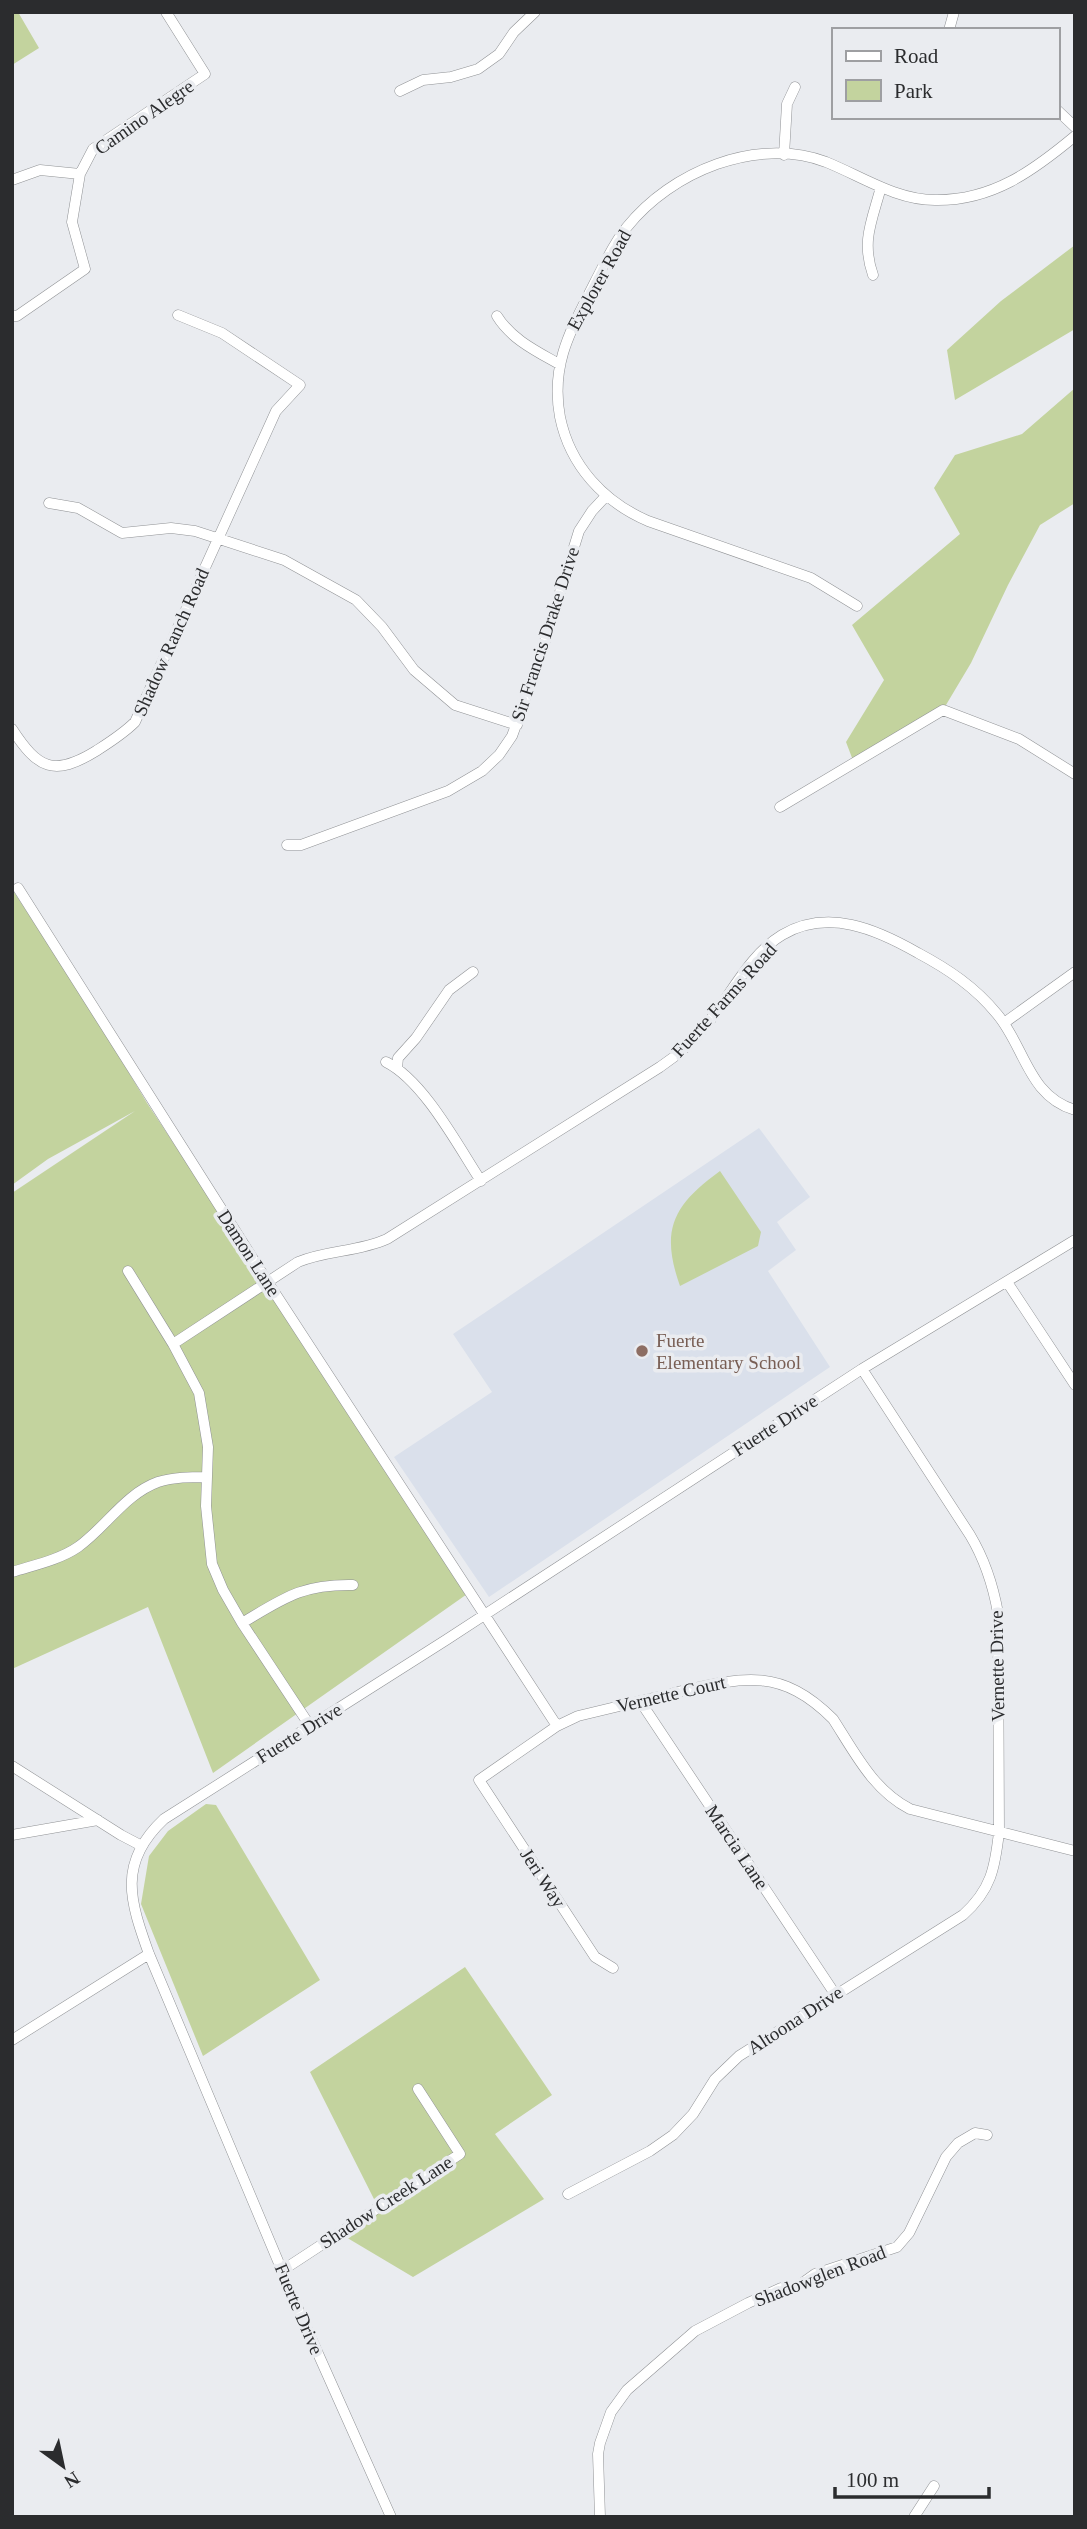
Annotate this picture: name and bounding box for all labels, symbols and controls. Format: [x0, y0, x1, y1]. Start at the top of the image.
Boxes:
legend [832, 28, 1059, 119]
text: Road [894, 44, 939, 68]
street label: Camino Alegre [91, 75, 197, 159]
text: Park [894, 79, 933, 103]
street label: Explorer Road [563, 226, 635, 334]
street label: Sir Francis Drake Drive [507, 544, 583, 724]
street label: Shadow Ranch Road [129, 564, 213, 719]
street label: Fuerte Farms Road [667, 938, 781, 1061]
street label: Damon Lane [213, 1206, 285, 1300]
place label: Fuerte Elementary School [656, 1330, 801, 1373]
marker: Fuerte Elementary School [634, 1343, 650, 1359]
street label: Fuerte Drive [729, 1390, 821, 1460]
street label: Vernette Drive [986, 1610, 1008, 1722]
street label: Vernette Court [614, 1671, 728, 1717]
street label: Fuerte Drive [252, 1699, 346, 1767]
street label: Marcia Lane [701, 1801, 773, 1893]
street label: Jeri Way [516, 1845, 570, 1912]
street label: Altoona Drive [743, 1981, 847, 2059]
street label: Shadow Creek Lane [316, 2151, 456, 2253]
street label: Shadowglen Road [751, 2241, 889, 2311]
street label: Fuerte Drive [270, 2260, 328, 2358]
north arrow [28, 2431, 98, 2501]
scale bar [835, 2456, 989, 2500]
text: N [60, 2467, 83, 2493]
text: 100 m [846, 2468, 899, 2492]

